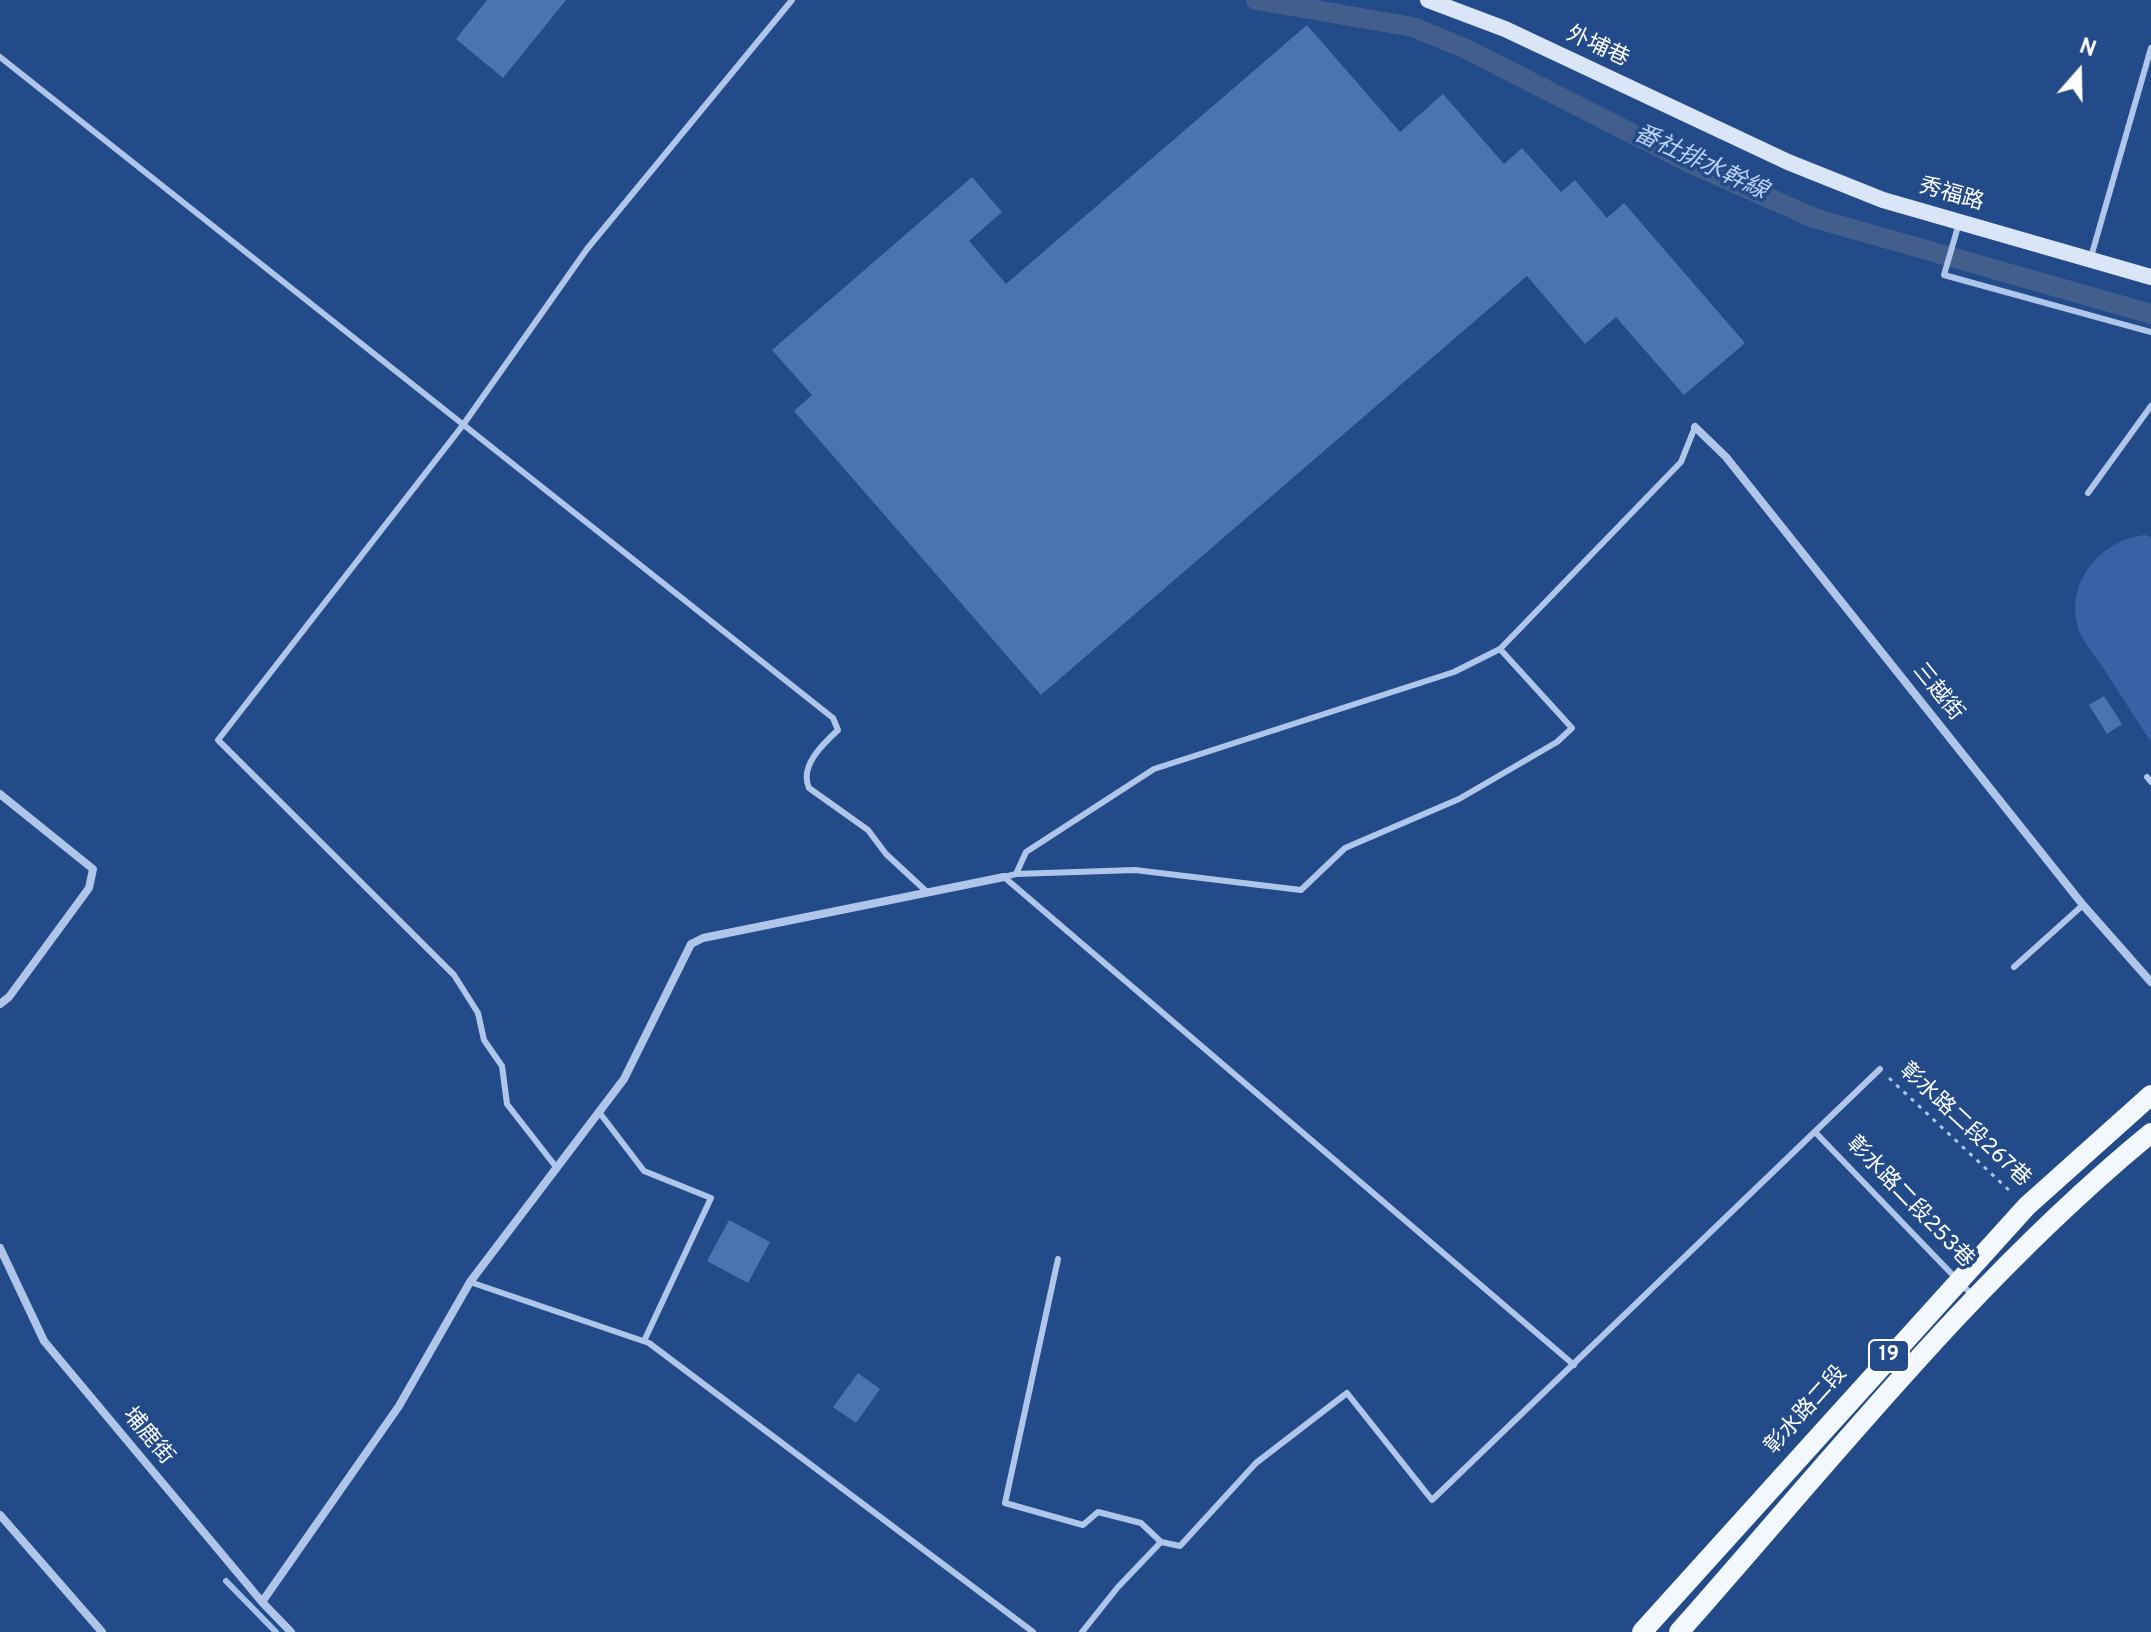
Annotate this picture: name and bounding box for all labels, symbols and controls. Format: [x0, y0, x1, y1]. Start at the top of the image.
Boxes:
street label: 外埔巷 [1562, 22, 1632, 74]
north arrow [2039, 32, 2119, 112]
text: N [2075, 34, 2099, 64]
water label: 番社排水幹線 [1629, 121, 1771, 207]
street label: 秀福路 [1916, 174, 1986, 218]
street label: 三越街 [1906, 659, 1968, 727]
street label: 彰水路二段267巷 [1893, 1058, 2035, 1194]
street label: 彰水路二段253巷 [1840, 1132, 1978, 1274]
road number: 19 [1869, 1340, 1909, 1372]
street label: 彰水路二段 [1760, 1361, 1854, 1461]
street label: 埔鹿街 [116, 1403, 178, 1471]

